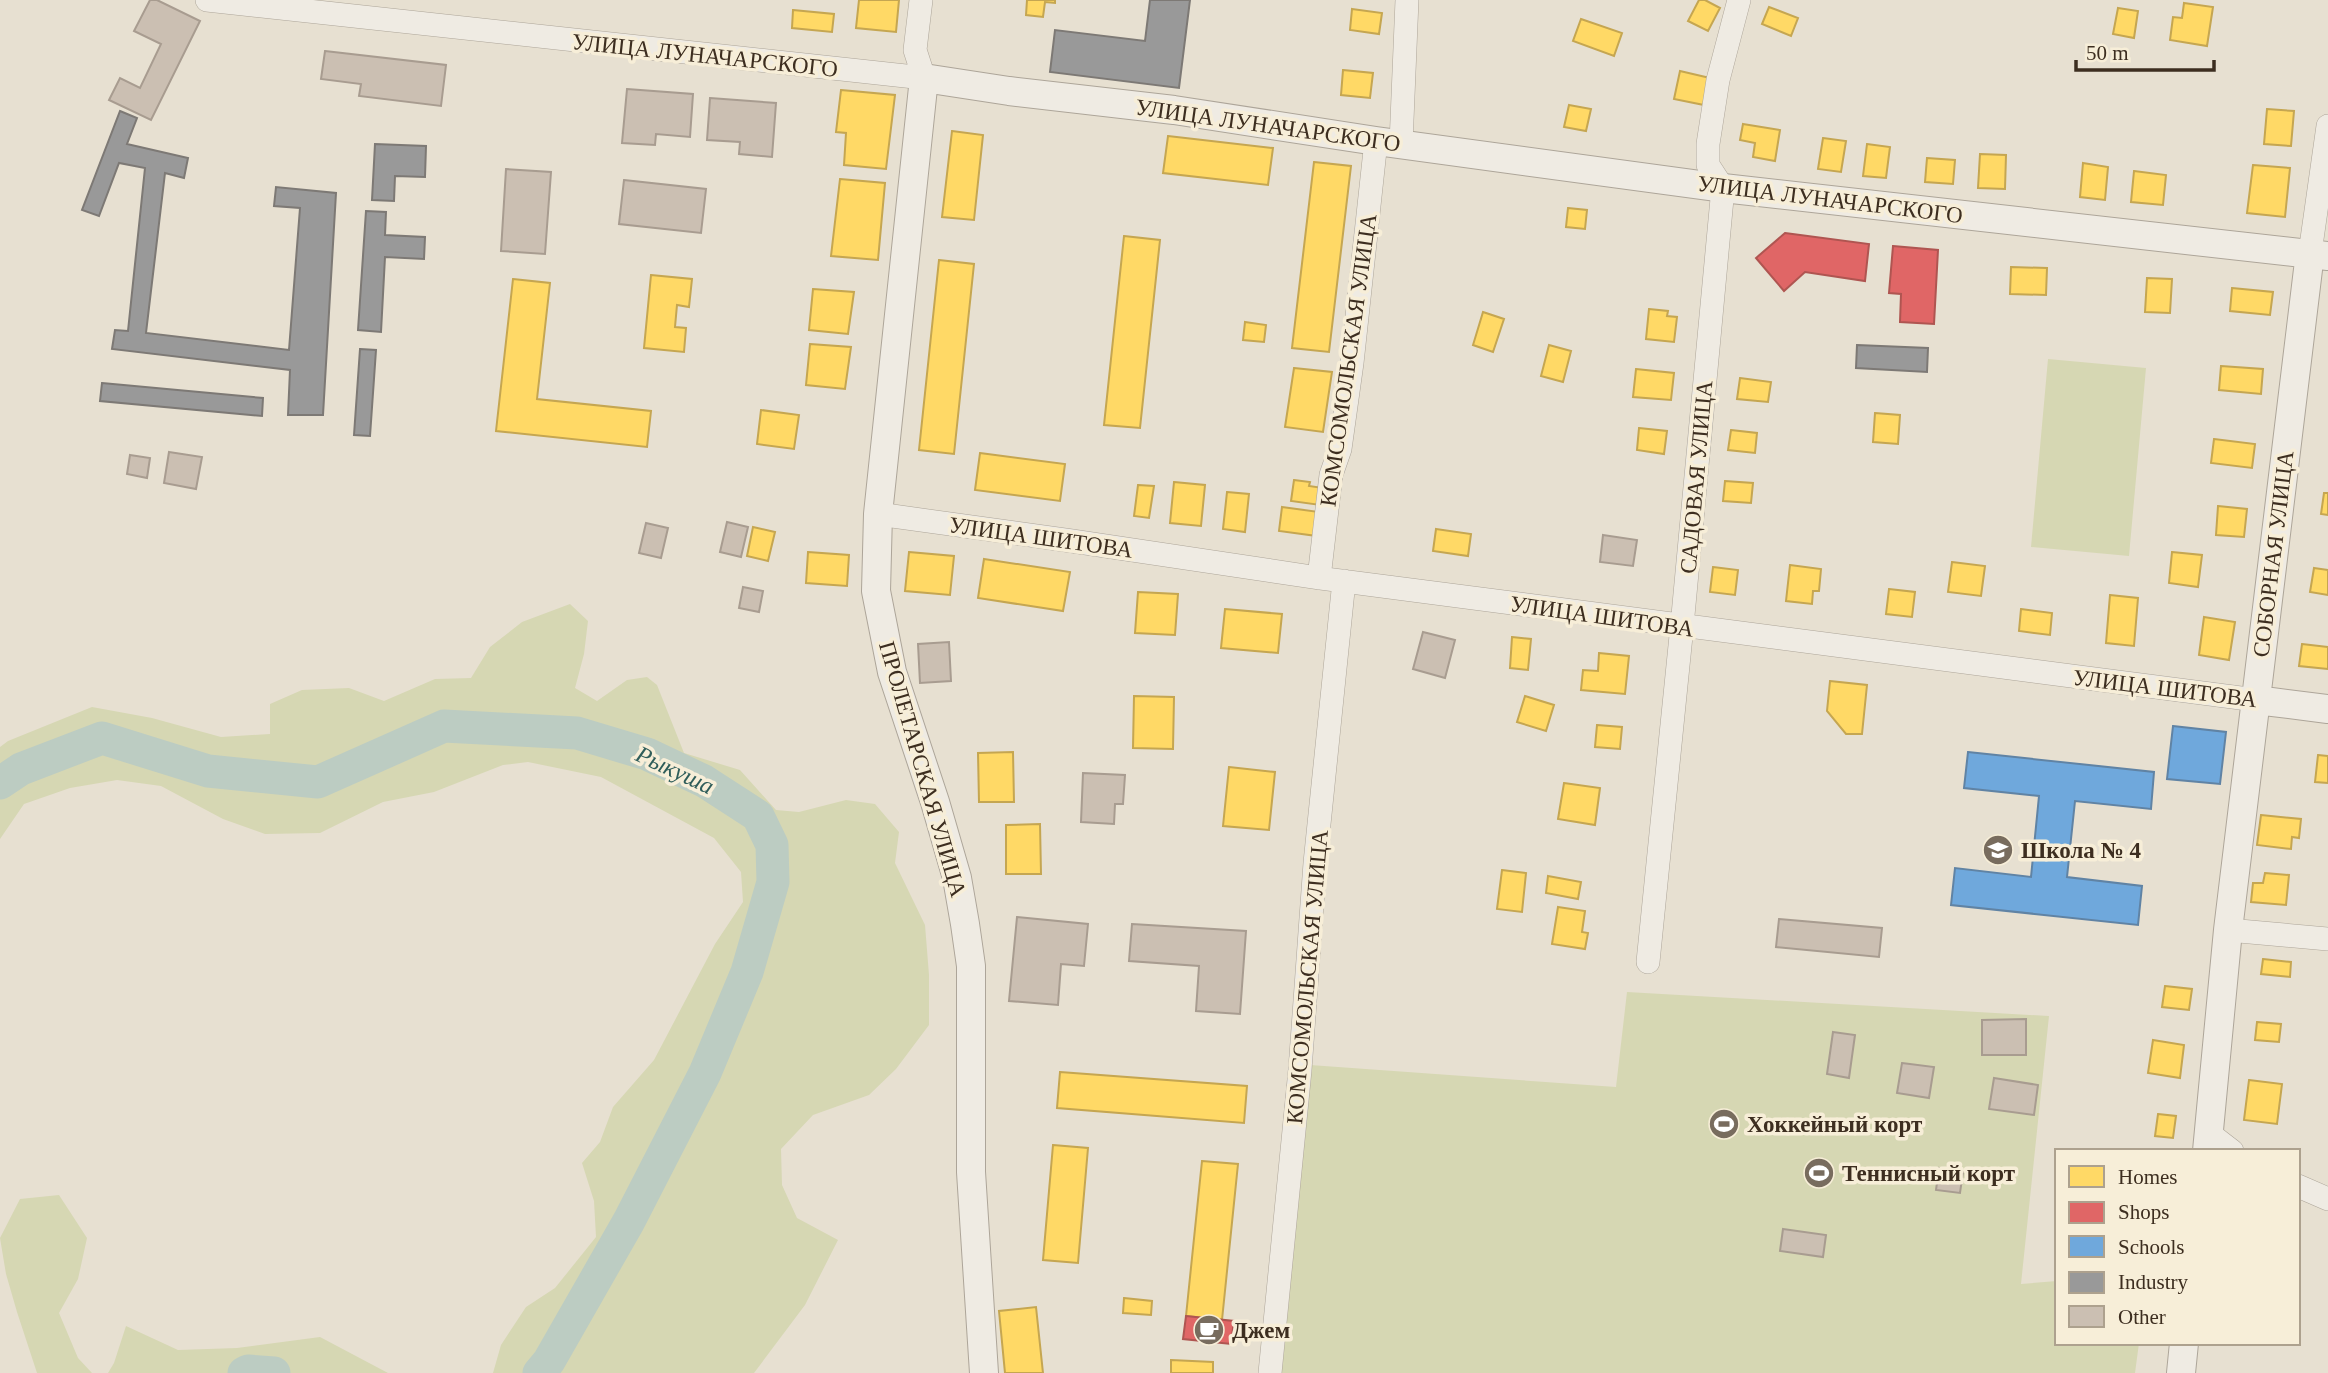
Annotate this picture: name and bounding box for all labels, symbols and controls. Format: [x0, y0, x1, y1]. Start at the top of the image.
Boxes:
scale bar [2076, 28, 2214, 72]
street label: УЛИЦА ЛУНАЧАРСКОГО [571, 29, 839, 82]
text: 50 m [2086, 41, 2129, 65]
street label: УЛИЦА ЛУНАЧАРСКОГО [1134, 95, 1402, 156]
street label: УЛИЦА ЛУНАЧАРСКОГО [1696, 171, 1964, 228]
street label: КОМСОМОЛЬСКАЯ УЛИЦА [1316, 212, 1381, 508]
street label: САДОВАЯ УЛИЦА [1676, 379, 1717, 575]
street label: СОБОРНАЯ УЛИЦА [2248, 449, 2299, 659]
street label: УЛИЦА ШИТОВА [947, 512, 1135, 563]
street label: УЛИЦА ШИТОВА [1508, 591, 1696, 642]
street label: ПРОЛЕТАРСКАЯ УЛИЦА [874, 638, 971, 900]
street label: УЛИЦА ШИТОВА [2071, 665, 2259, 712]
water label: Рыкуша [631, 740, 718, 799]
street label: КОМСОМОЛЬСКАЯ УЛИЦА [1282, 828, 1333, 1125]
school or university icon: Школа № 4 [1981, 833, 2015, 867]
place label: Школа № 4 [2021, 838, 2141, 863]
sports icon: Хоккейный корт [1707, 1107, 1741, 1141]
place label: Хоккейный корт [1747, 1112, 1923, 1137]
legend [2055, 1149, 2300, 1345]
sports icon: Теннисный корт [1802, 1156, 1836, 1190]
place label: Теннисный корт [1842, 1161, 2016, 1186]
text: Homes [2118, 1165, 2178, 1189]
text: Shops [2118, 1200, 2169, 1224]
text: Schools [2118, 1235, 2185, 1259]
text: Industry [2118, 1270, 2188, 1294]
text: Other [2118, 1305, 2166, 1329]
cafe icon: Джем [1192, 1313, 1226, 1347]
place label: Джем [1232, 1318, 1290, 1343]

